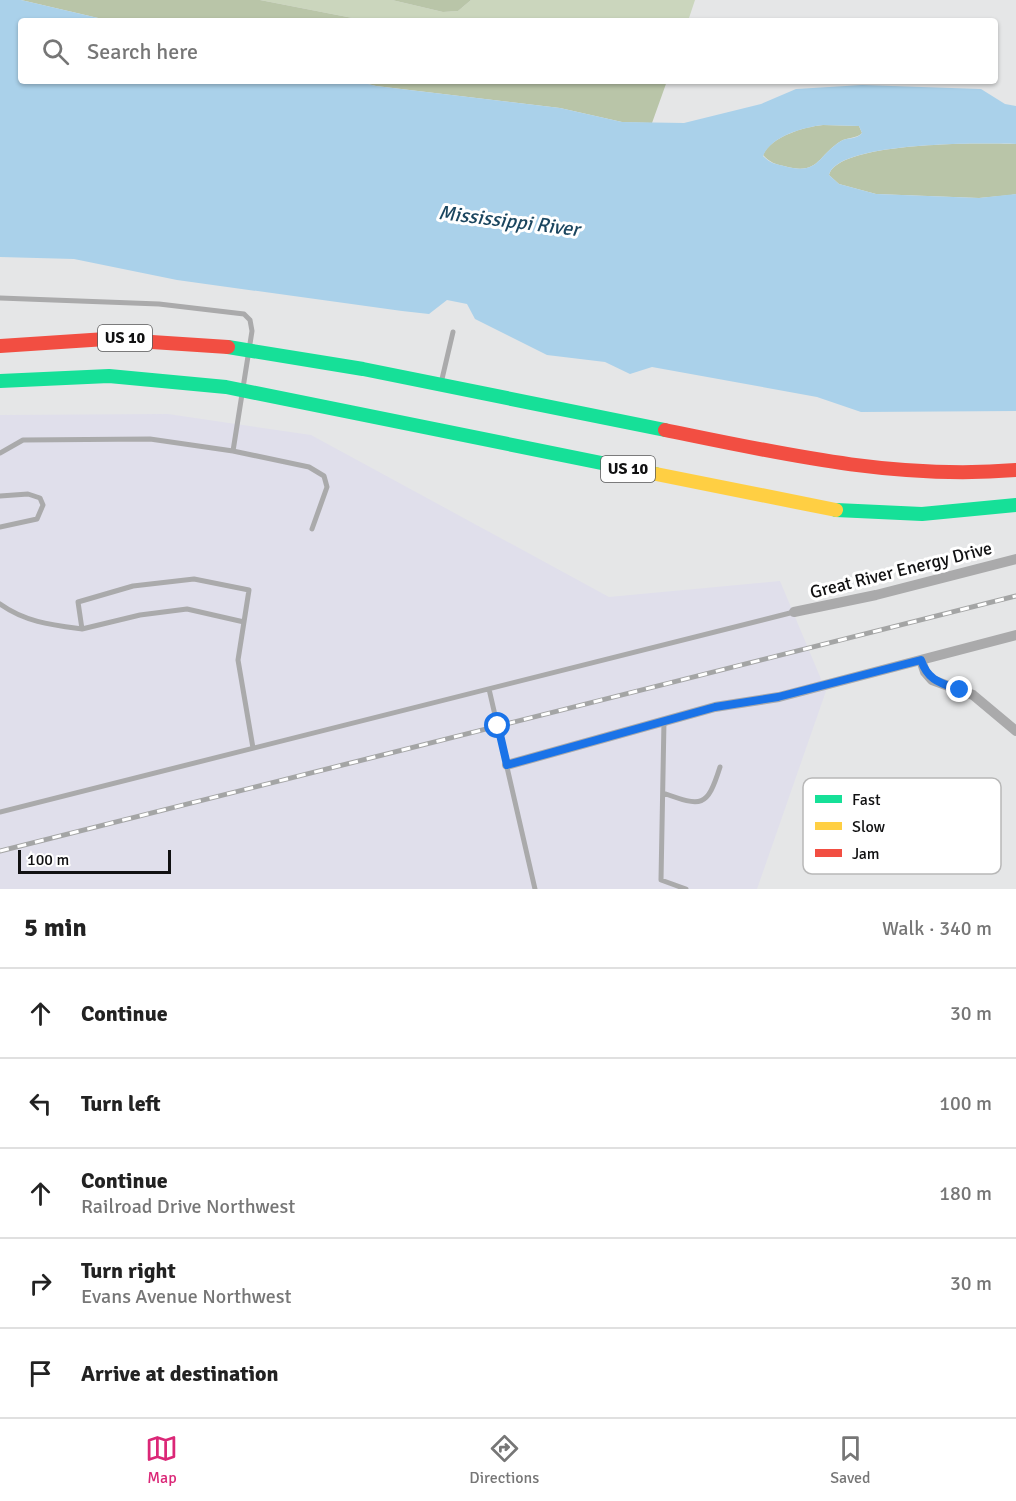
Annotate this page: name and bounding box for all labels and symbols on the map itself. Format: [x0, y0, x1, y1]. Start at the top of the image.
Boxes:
water label: Mississippi River [437, 200, 584, 242]
road number: US 10 [98, 325, 152, 351]
road number: US 10 [601, 456, 655, 482]
street label: Great River Energy Drive [808, 537, 994, 603]
route end [946, 676, 972, 702]
route start [484, 712, 510, 738]
legend [803, 778, 1001, 874]
text: Fast [852, 790, 881, 810]
text: Slow [852, 817, 886, 837]
text: Jam [852, 844, 880, 864]
scale bar [18, 847, 171, 874]

